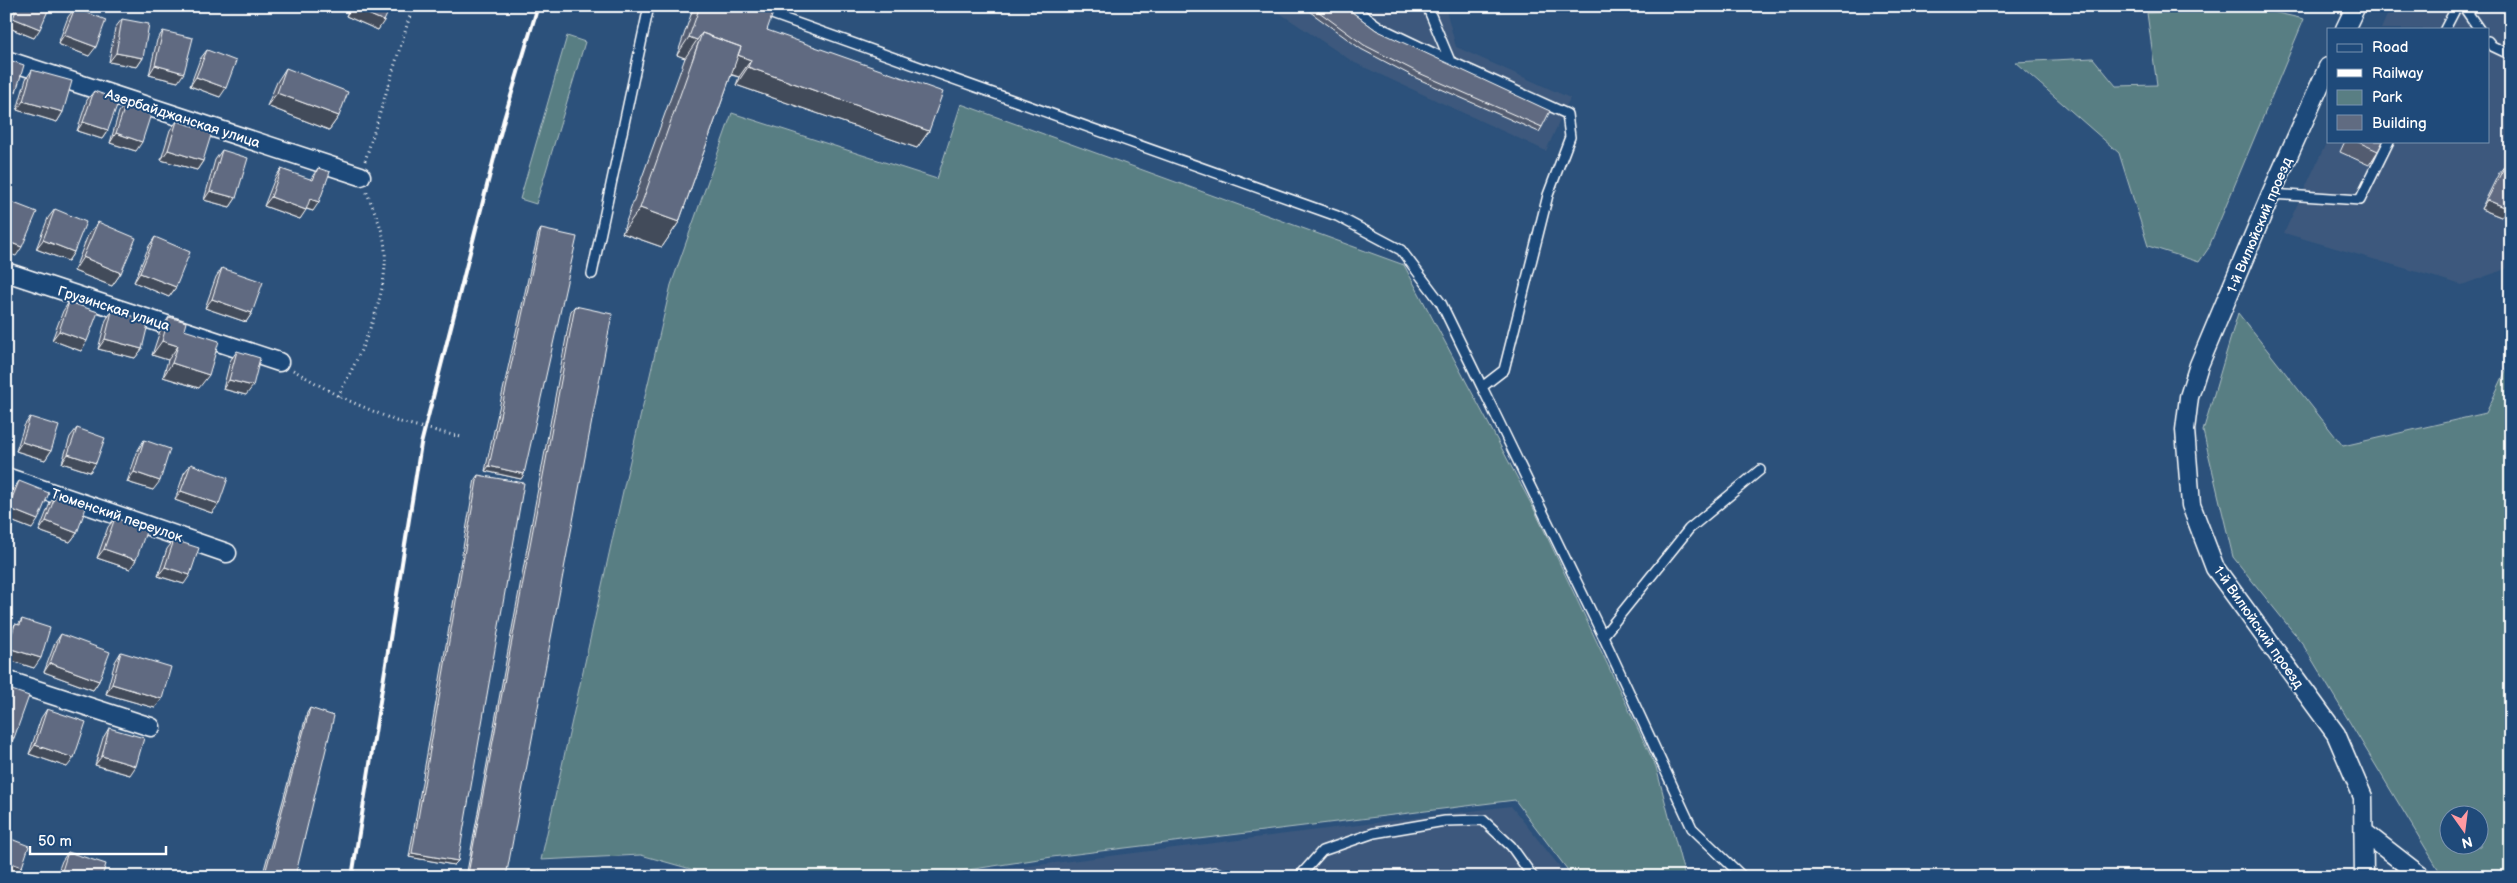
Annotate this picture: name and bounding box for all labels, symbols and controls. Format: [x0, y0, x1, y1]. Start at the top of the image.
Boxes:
legend [2327, 28, 2490, 142]
text: Road [2372, 38, 2408, 57]
text: Railway [2372, 64, 2423, 83]
street label: Азербайджанская улица [102, 85, 263, 152]
text: Park [2372, 88, 2403, 107]
text: Building [2372, 114, 2427, 133]
street label: 1-й Вилюйский проезд [2223, 154, 2296, 296]
street label: Грузинская улица [55, 282, 173, 335]
street label: Тюменский переулок [49, 485, 185, 546]
street label: 1-й Вилюйский проезд [2210, 563, 2308, 692]
north arrow [2440, 806, 2490, 856]
scale bar [30, 823, 166, 855]
text: 50 m [38, 832, 72, 851]
text: N [2460, 833, 2474, 852]

